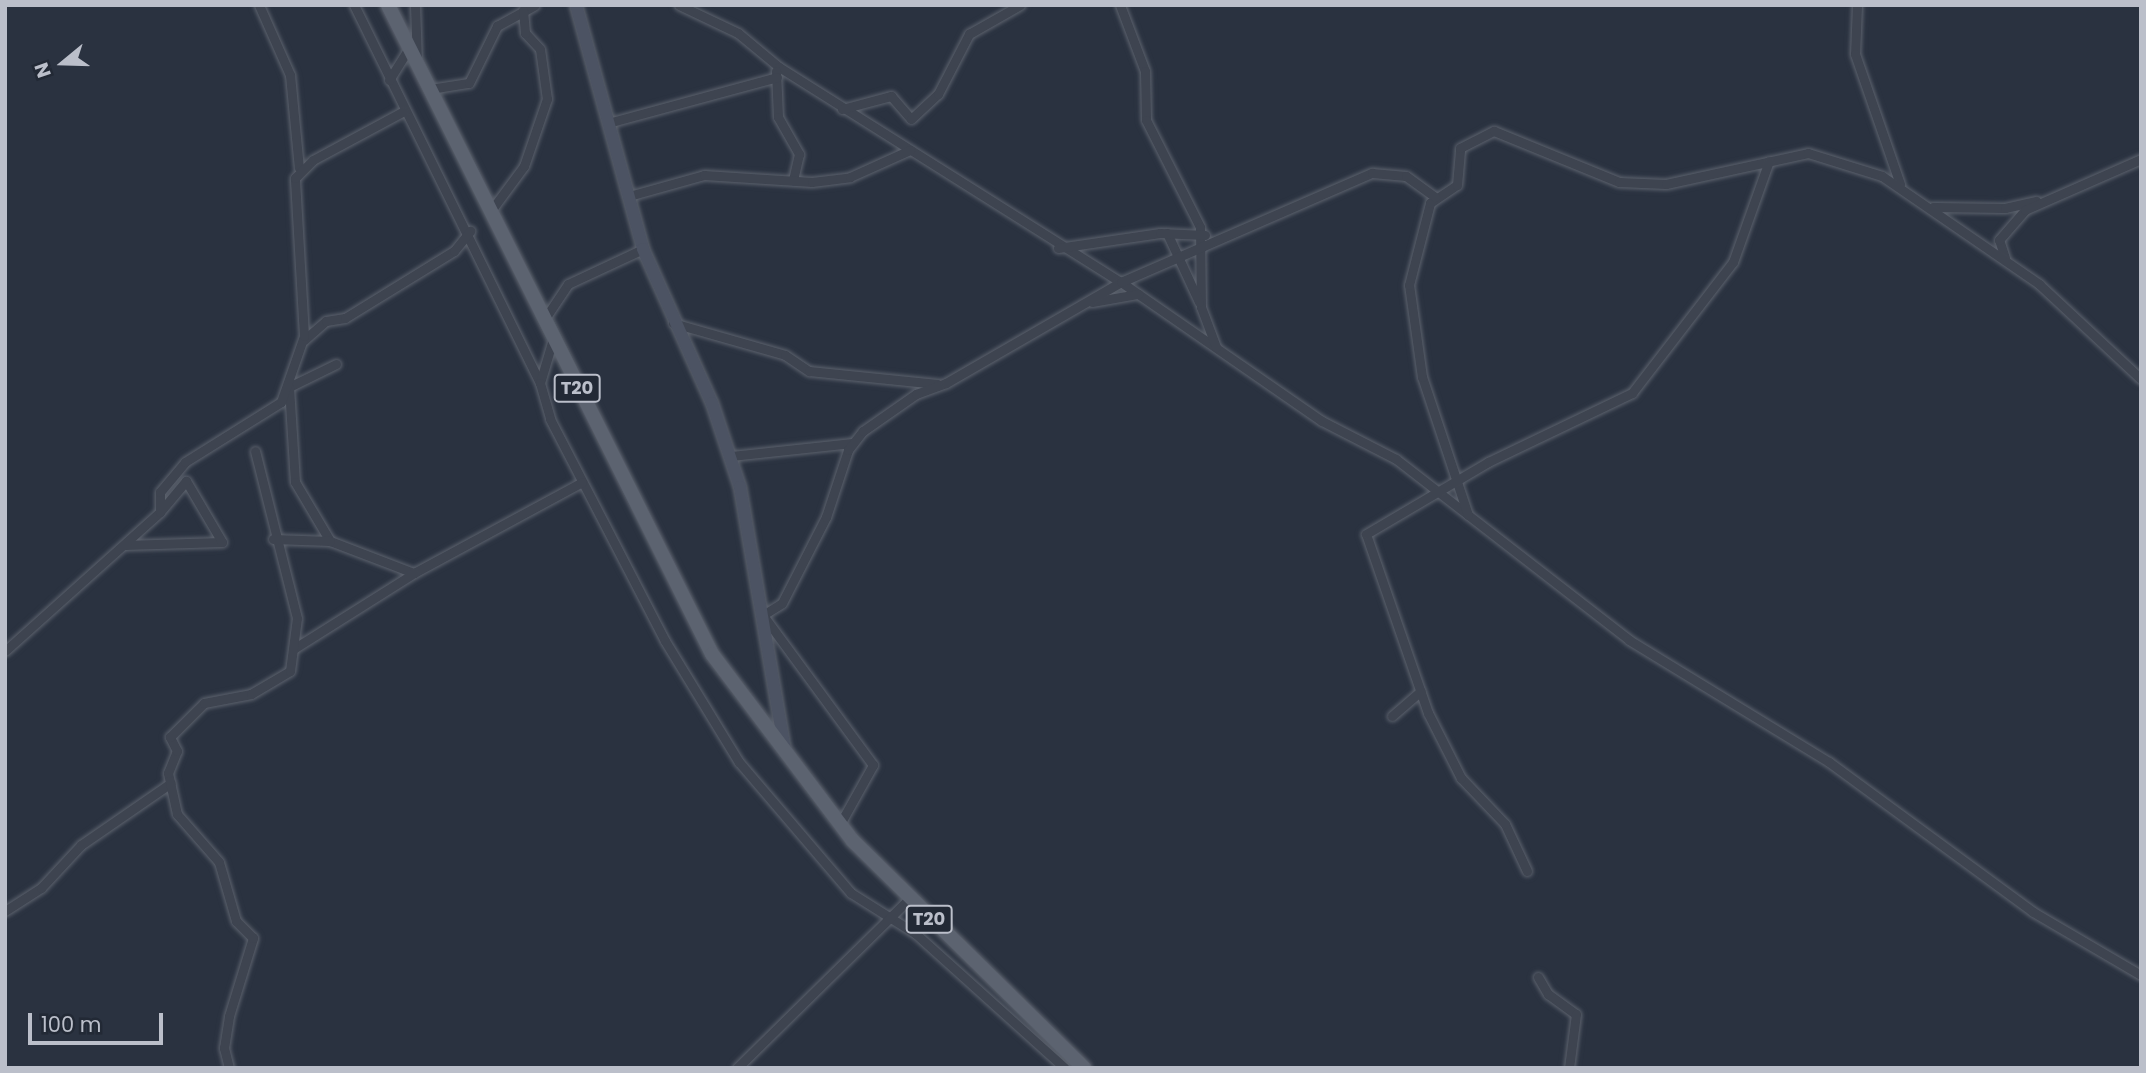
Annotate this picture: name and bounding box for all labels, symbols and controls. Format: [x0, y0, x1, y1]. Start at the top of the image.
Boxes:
north arrow [28, 28, 98, 98]
text: N [28, 59, 58, 81]
road number: T20 [552, 374, 602, 402]
road number: T20 [904, 904, 954, 934]
scale bar [32, 1000, 166, 1044]
text: 100 m [41, 1010, 101, 1039]

